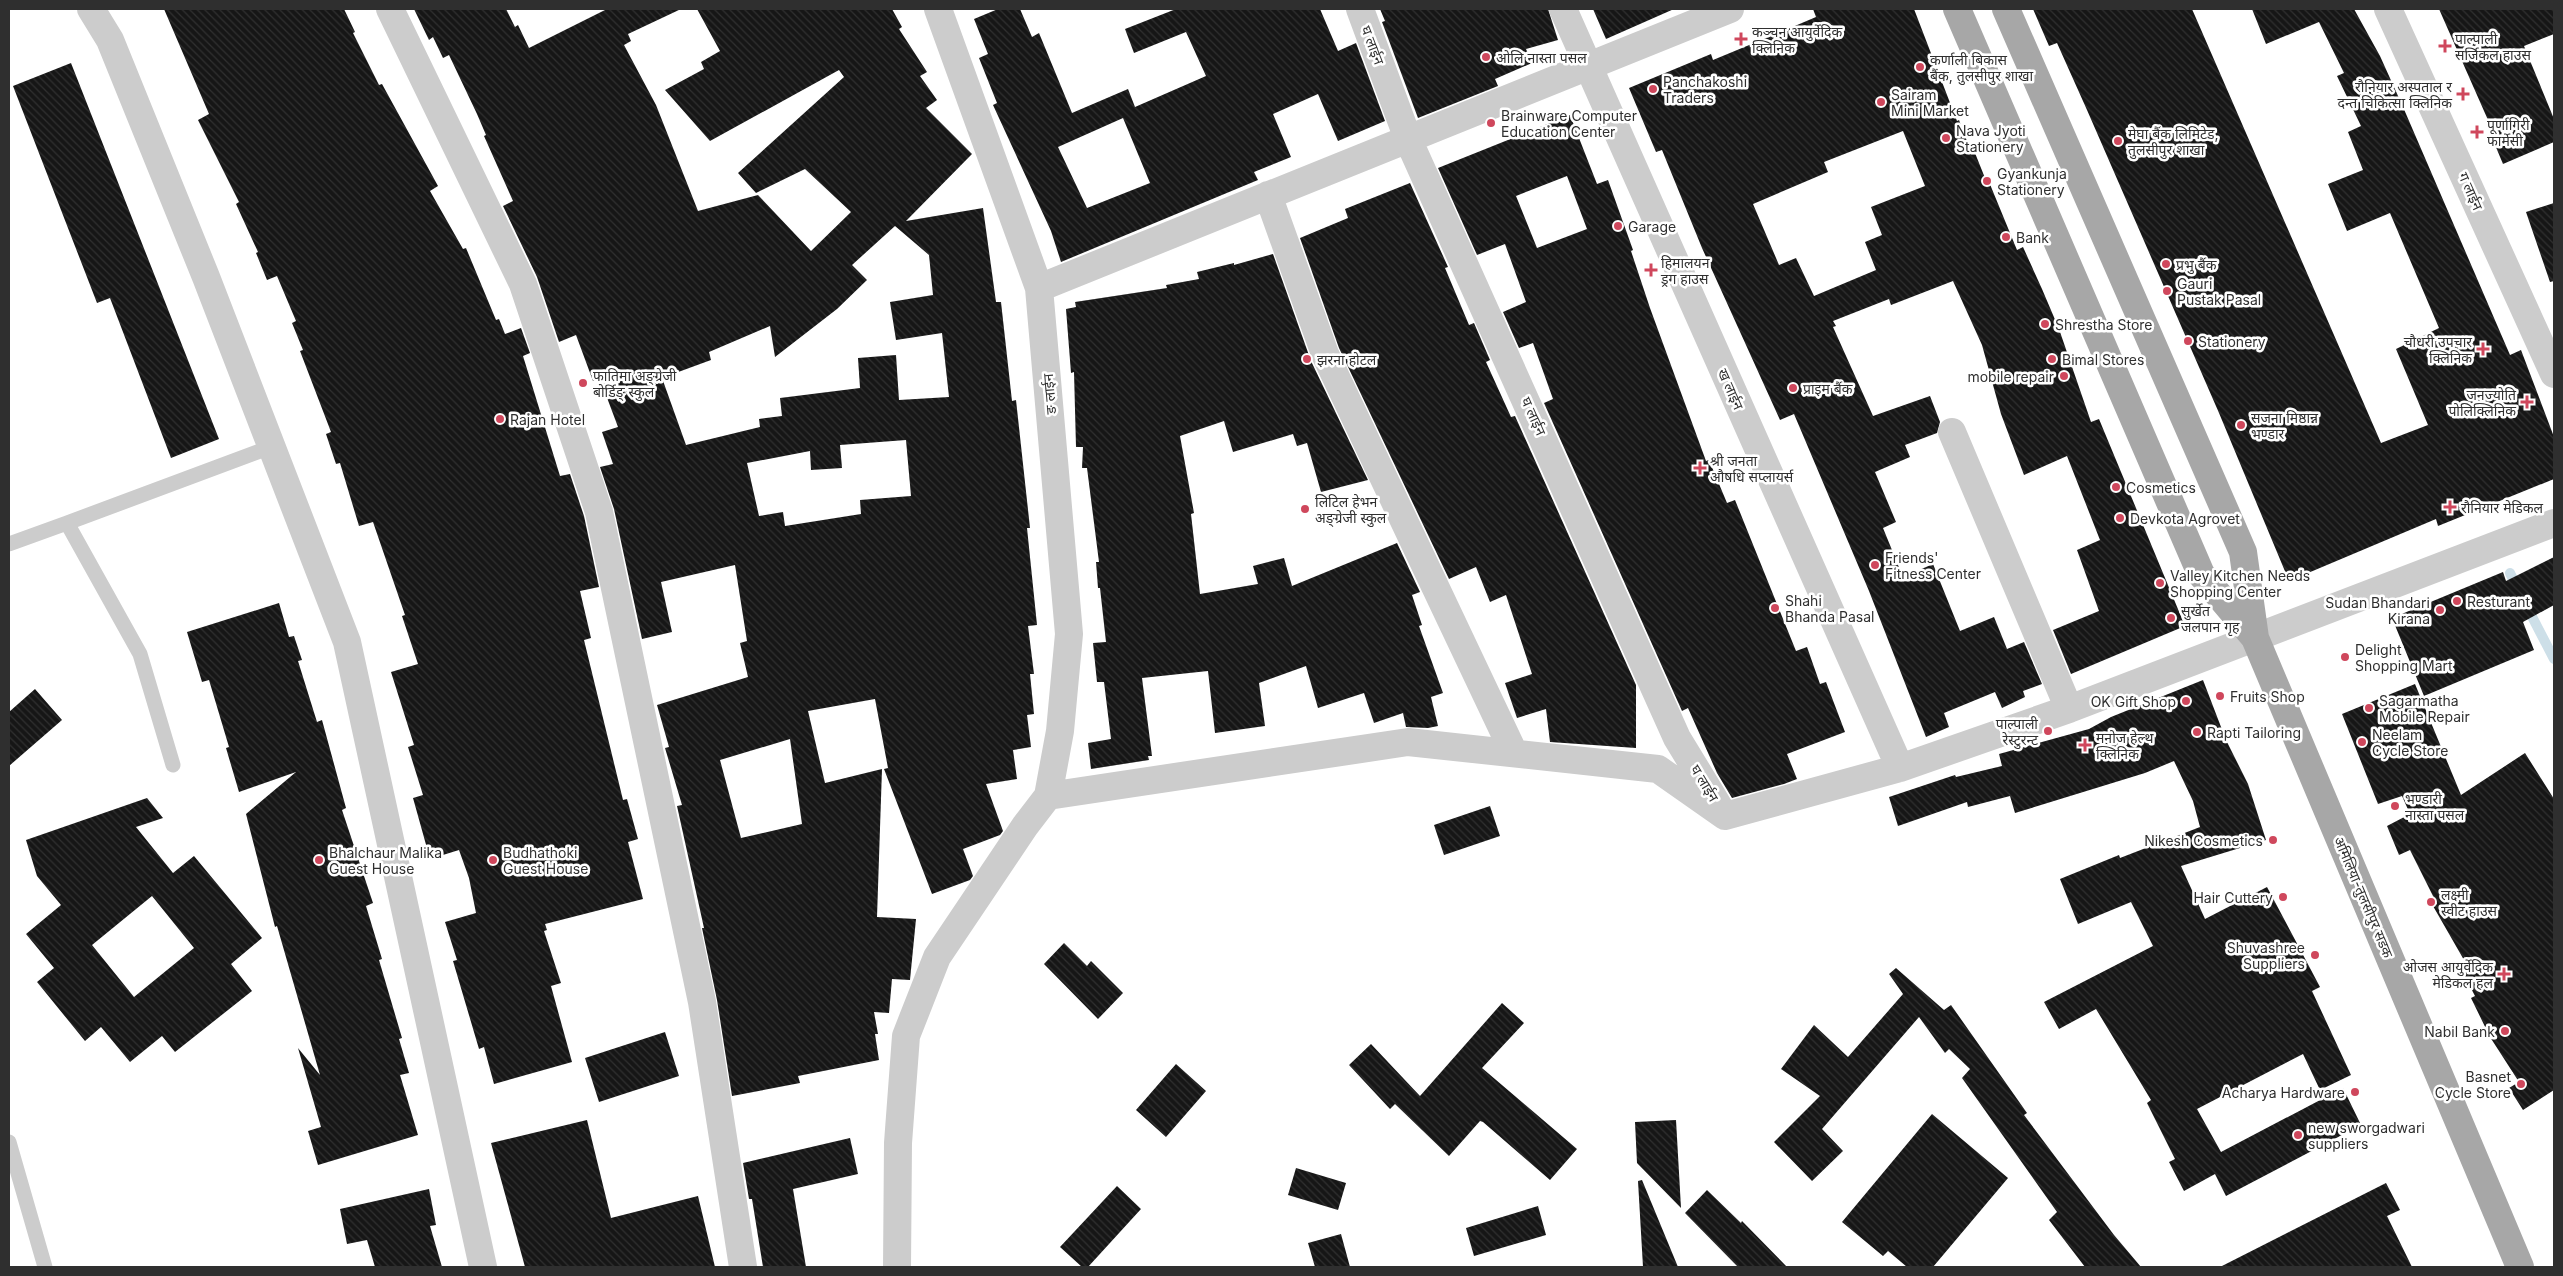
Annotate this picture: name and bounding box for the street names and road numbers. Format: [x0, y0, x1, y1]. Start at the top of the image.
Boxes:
street label: घ लाईन [1358, 23, 1388, 67]
street label: ग लाईन [2455, 169, 2487, 213]
street label: ख लाईन [1714, 366, 1748, 412]
street label: ङ लाईन [1039, 373, 1059, 416]
street label: घ लाईन [1518, 394, 1550, 438]
street label: घ लाईन [1687, 761, 1723, 805]
street label: अमिलिया-तुलसीपुर सडक [2329, 834, 2397, 961]

